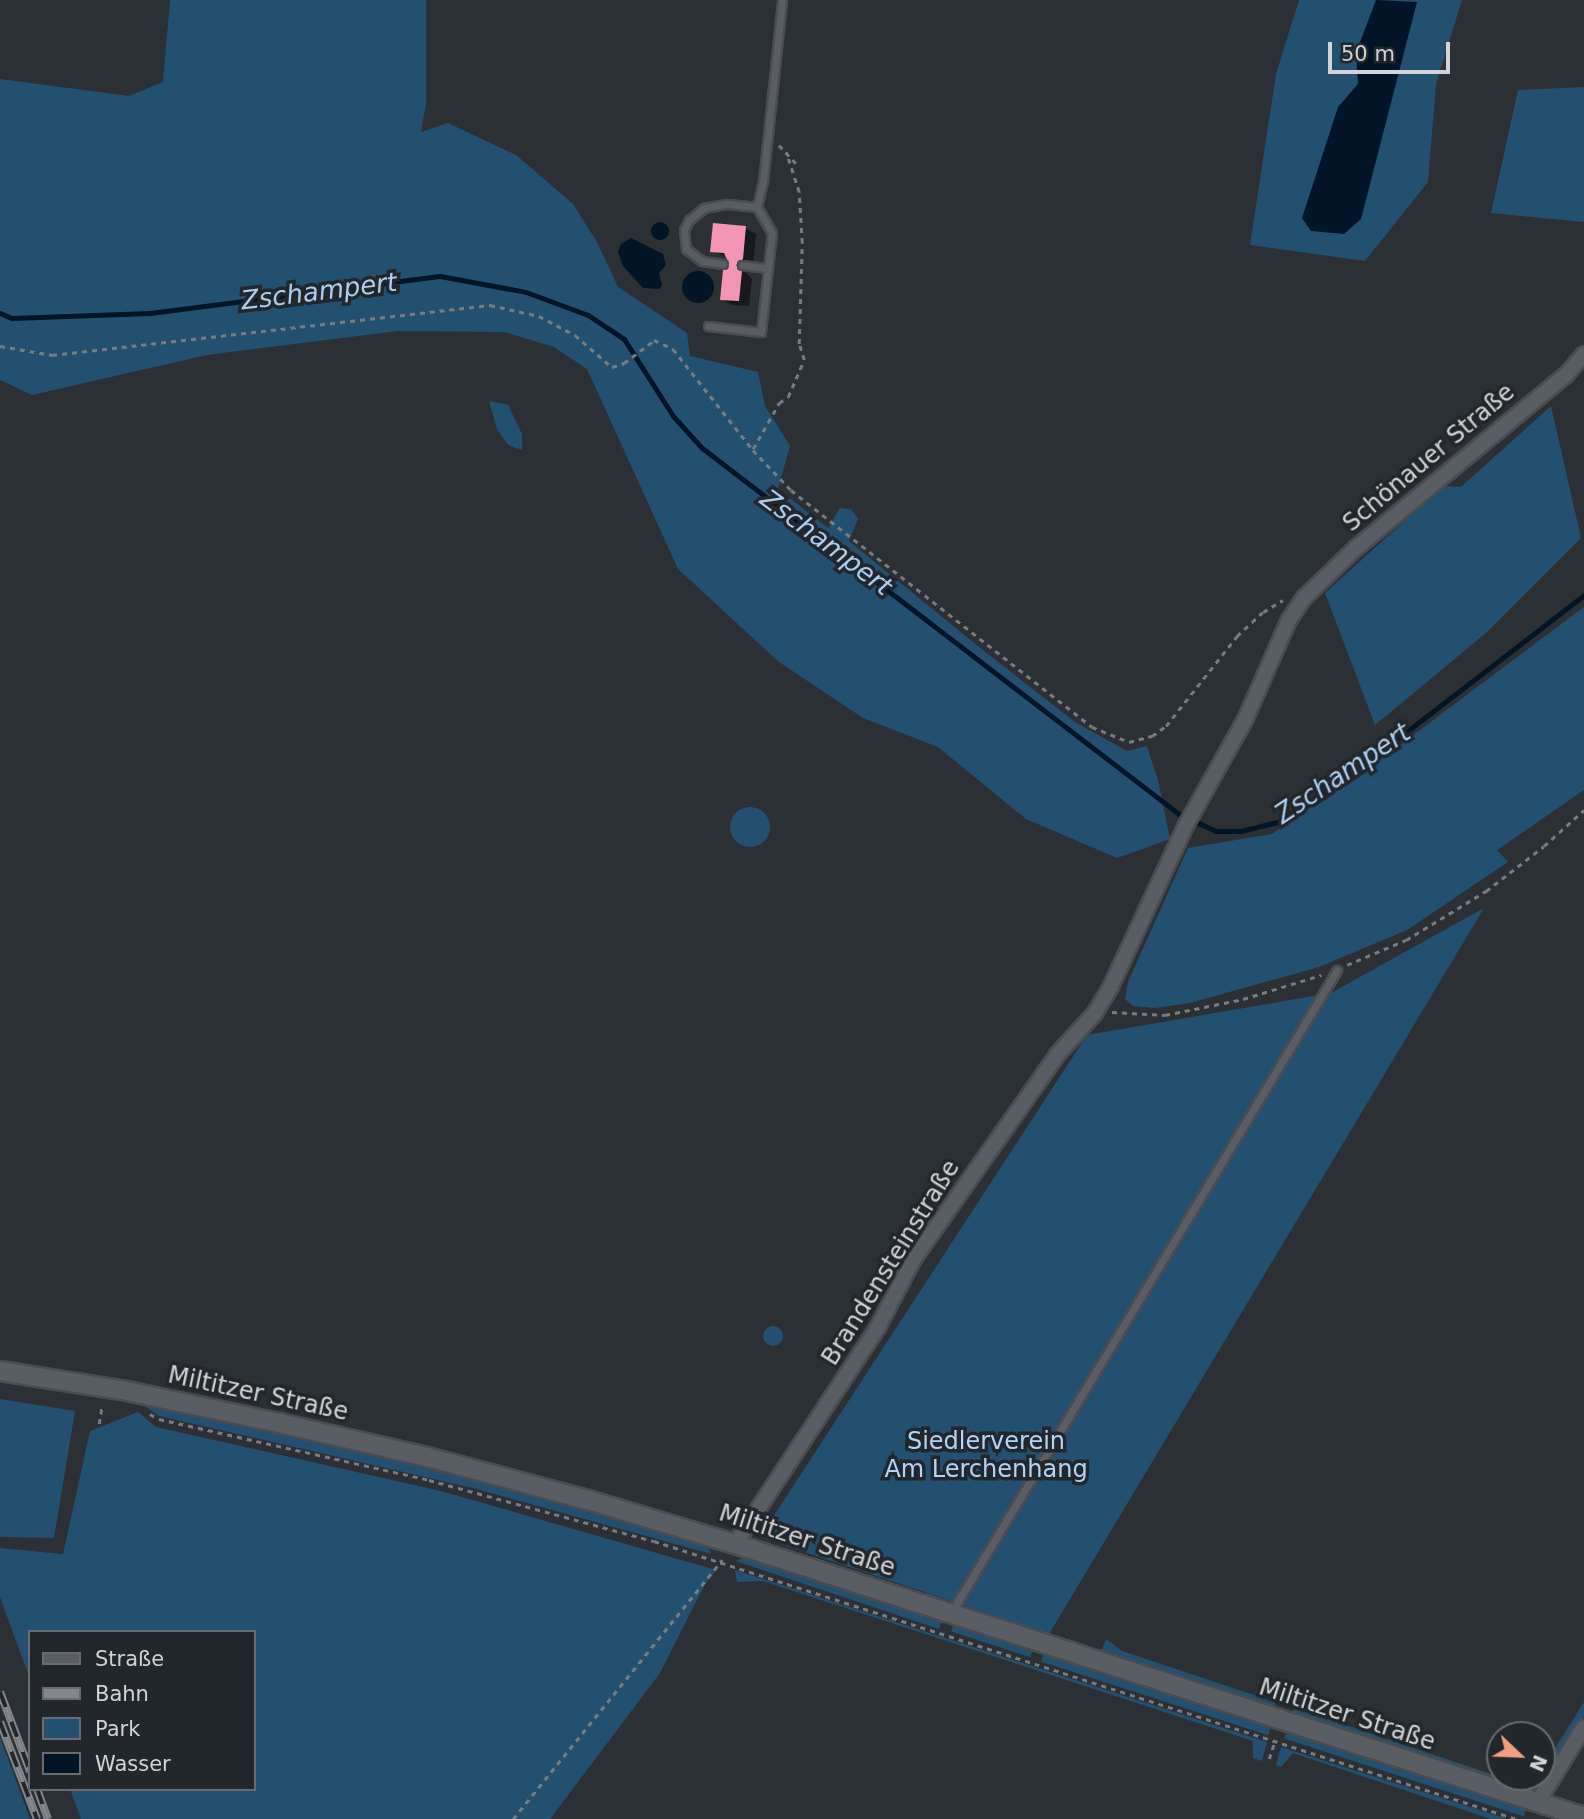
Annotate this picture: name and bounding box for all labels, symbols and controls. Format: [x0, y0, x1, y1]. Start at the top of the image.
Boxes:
scale bar [1332, 28, 1454, 72]
text: 50 m [1341, 42, 1395, 66]
water label: Zschampert [239, 267, 399, 317]
street label: Schönauer Straße [1337, 378, 1521, 538]
water label: Zschampert [754, 483, 898, 603]
water label: Zschampert [1269, 717, 1417, 831]
street label: Brandensteinstraße [816, 1155, 966, 1371]
street label: Miltitzer Straße [165, 1361, 351, 1427]
park label: Siedlerverein Am Lerchenhang [884, 1428, 1088, 1484]
street label: Miltitzer Straße [715, 1499, 899, 1583]
legend [28, 1630, 256, 1791]
text: Straße [95, 1647, 164, 1671]
street label: Miltitzer Straße [1255, 1673, 1439, 1757]
text: Bahn [95, 1682, 149, 1706]
text: Park [95, 1717, 140, 1741]
north arrow [1486, 1721, 1556, 1791]
text: Wasser [95, 1752, 171, 1776]
text: N [1525, 1752, 1552, 1775]

